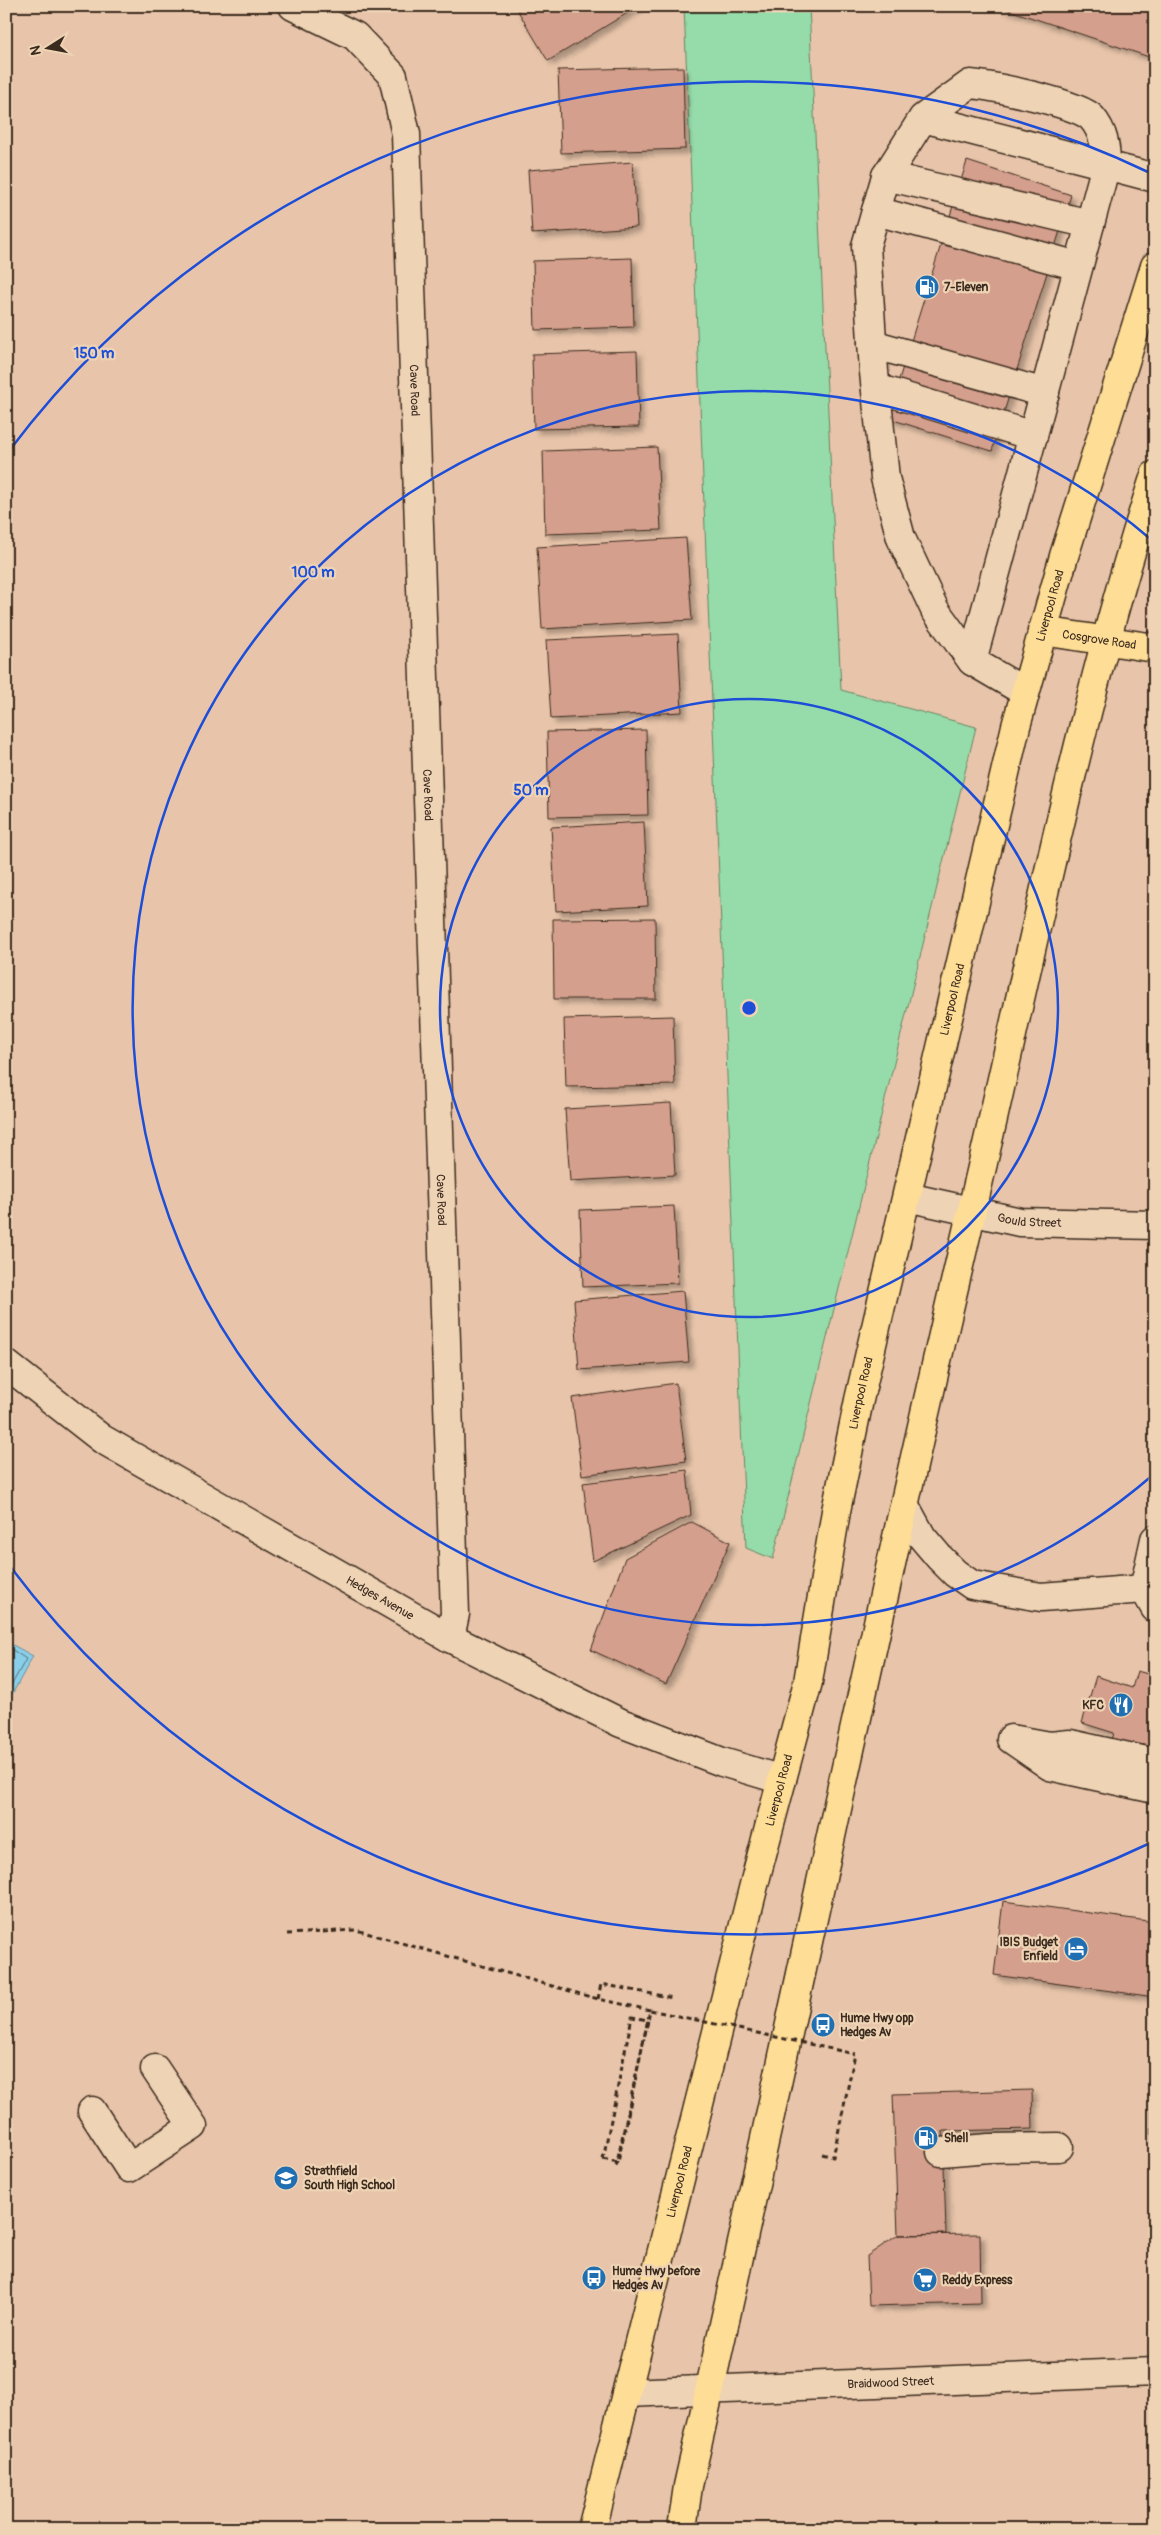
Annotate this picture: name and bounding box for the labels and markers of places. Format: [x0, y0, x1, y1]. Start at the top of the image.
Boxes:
fuel station icon: 7-Eleven [914, 274, 940, 300]
place label: 7-Eleven [944, 280, 989, 295]
centre of rings [740, 999, 758, 1017]
restaurant icon: KFC [1108, 1692, 1134, 1718]
place label: KFC [1082, 1698, 1105, 1713]
place label: IBIS Budget Enfield [999, 1935, 1059, 1964]
hotel icon: IBIS Budget Enfield [1063, 1936, 1089, 1962]
place label: Hume Hwy opp Hedges Av [840, 2011, 914, 2040]
bus stop icon: Hume Hwy opp Hedges Av [810, 2012, 836, 2038]
fuel station icon: Shell [913, 2125, 939, 2151]
place label: Shell [944, 2131, 968, 2146]
place label: Strathfield South High School [304, 2164, 395, 2193]
school or university icon: Strathfield South High School [273, 2165, 299, 2191]
place label: Hume Hwy before Hedges Av [612, 2264, 701, 2293]
bus stop icon: Hume Hwy before Hedges Av [581, 2265, 607, 2291]
supermarket icon: Reddy Express [912, 2267, 938, 2293]
place label: Reddy Express [942, 2273, 1013, 2288]

